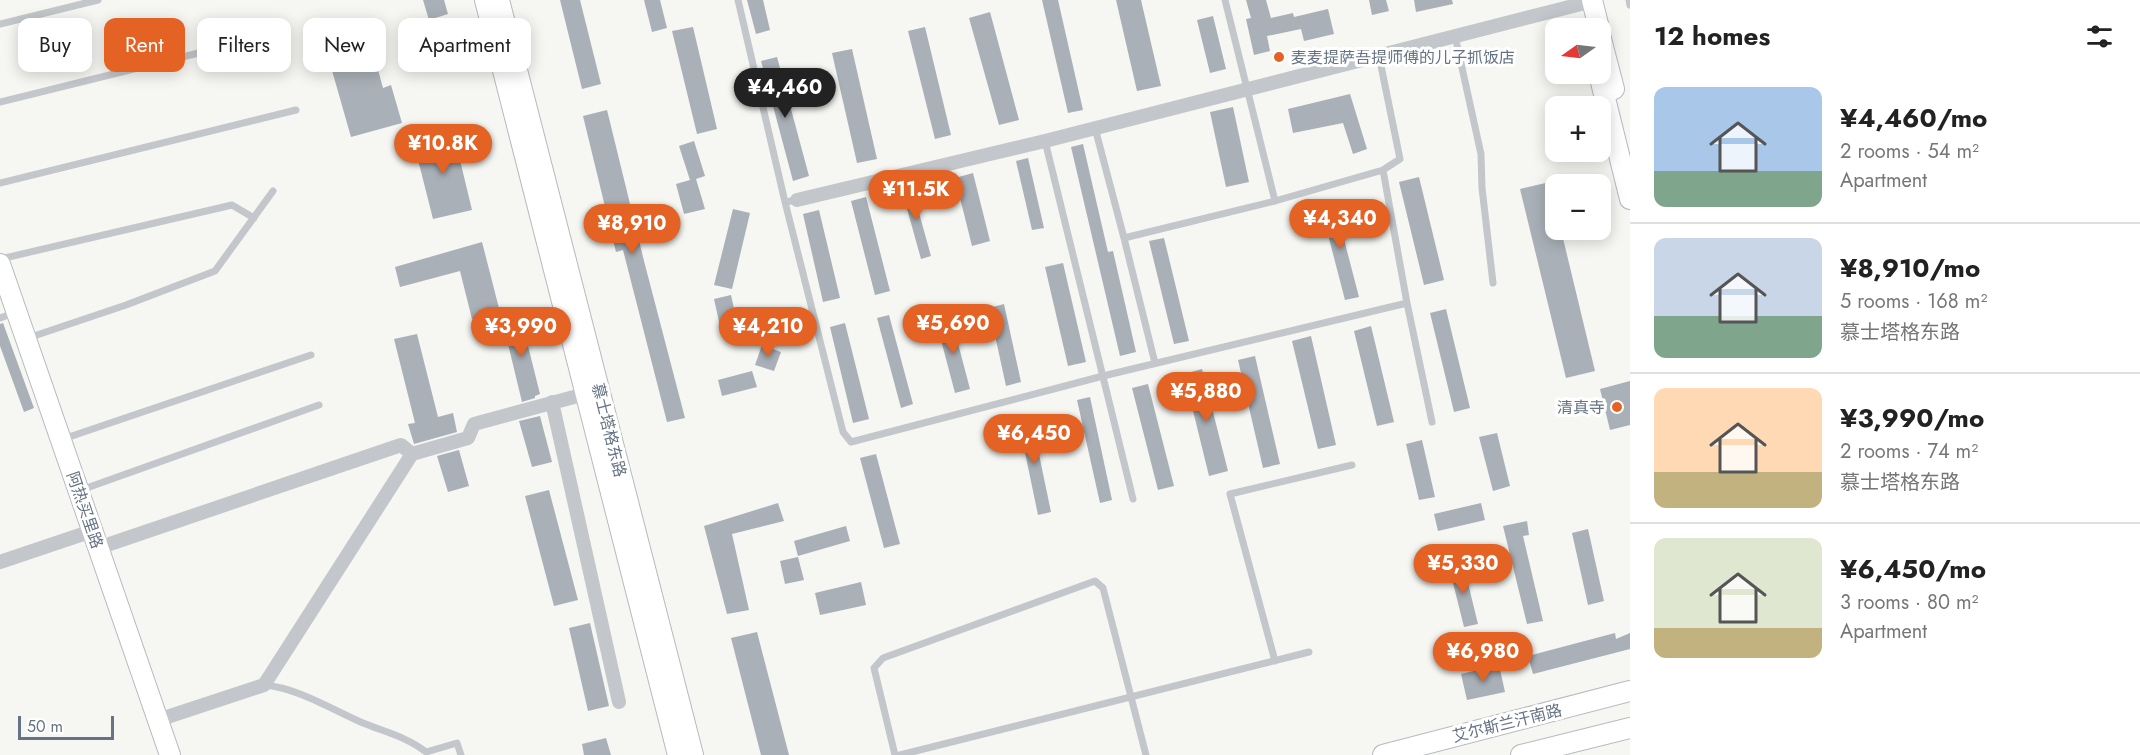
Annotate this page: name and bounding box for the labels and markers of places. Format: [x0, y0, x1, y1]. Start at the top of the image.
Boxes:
place label: 麦麦提萨吾提师傅的儿子抓饭店 [1291, 46, 1515, 69]
marker: 麦麦提萨吾提师傅的儿子抓饭店 [1272, 50, 1286, 64]
pin: ¥4,460 [736, 68, 834, 119]
pin: ¥10.8K [394, 124, 492, 175]
pin: ¥11.5K [867, 170, 965, 221]
pin: ¥4,340 [1291, 199, 1389, 250]
pin: ¥8,910 [583, 204, 681, 255]
pin: ¥5,690 [904, 304, 1002, 355]
pin: ¥3,990 [472, 307, 570, 358]
pin: ¥4,210 [719, 307, 817, 358]
pin: ¥5,880 [1157, 372, 1255, 423]
place label: 清真寺 [1557, 396, 1605, 419]
marker: 清真寺 [1610, 400, 1624, 414]
pin: ¥6,450 [985, 414, 1083, 465]
pin: ¥5,330 [1414, 544, 1512, 595]
pin: ¥6,980 [1434, 632, 1532, 683]

